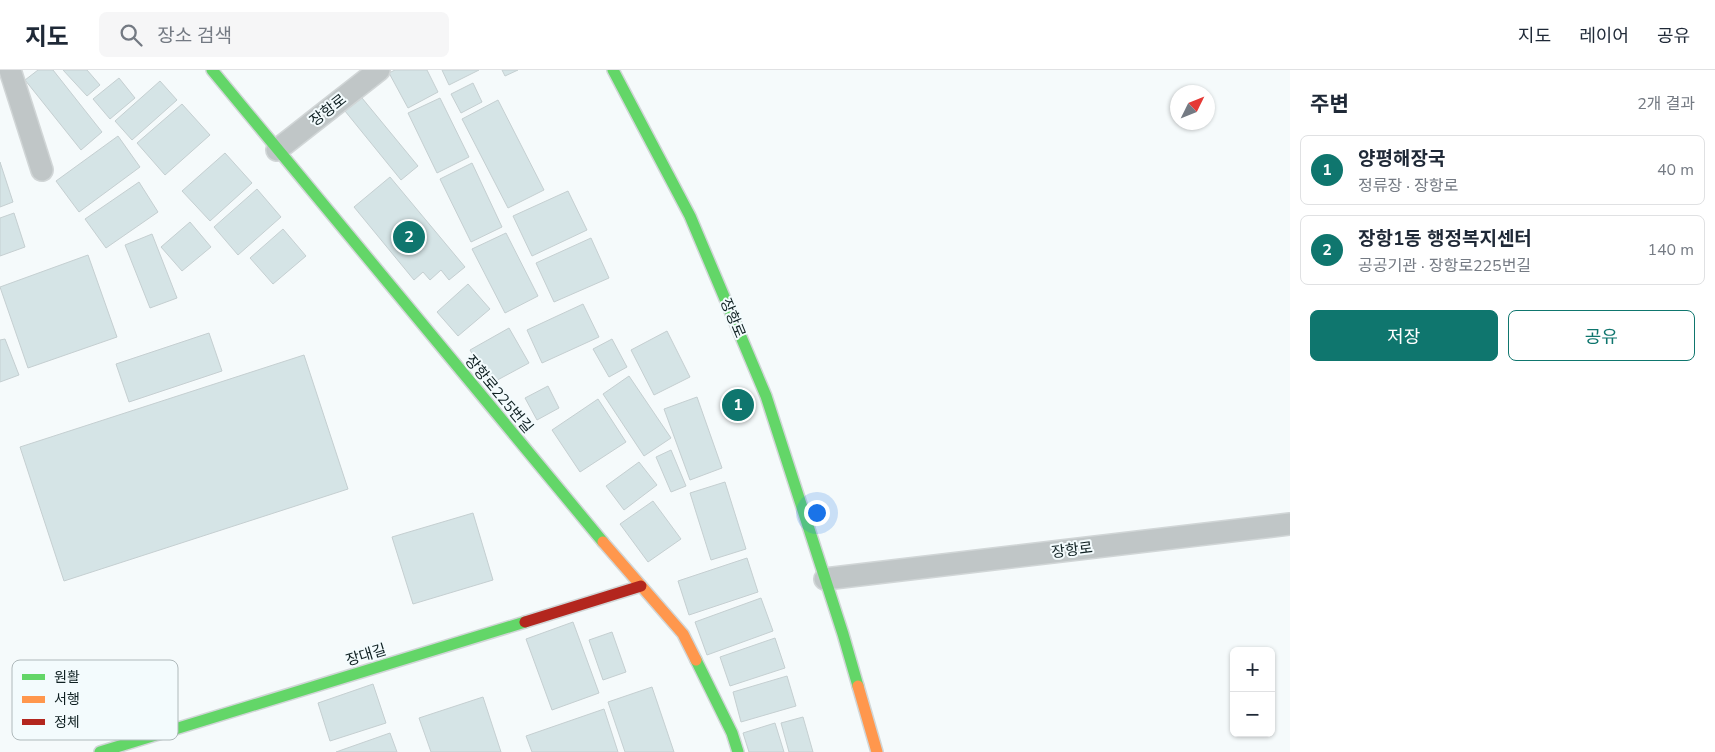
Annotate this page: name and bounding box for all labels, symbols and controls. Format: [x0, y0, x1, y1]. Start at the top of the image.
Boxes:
search box [99, 12, 449, 57]
text: 지도 [25, 21, 69, 53]
icon: search [117, 21, 145, 49]
text: 장소 검색 [157, 23, 232, 49]
text: 지도 [1518, 24, 1551, 48]
text: 레이어 [1579, 24, 1629, 48]
text: 공유 [1657, 24, 1690, 48]
north arrow [1170, 85, 1215, 130]
street label: 장항로 [306, 89, 350, 131]
text: 주변 [1310, 90, 1349, 118]
text: 2개 결과 [1637, 93, 1695, 115]
text: 양평해장국 [1358, 146, 1445, 172]
text: 1 [1322, 159, 1332, 181]
text: 40 m [1657, 159, 1694, 181]
text: 정류장 · 장항로 [1358, 175, 1458, 197]
pin: 2 [393, 218, 425, 256]
text: 장항1동 행정복지센터 [1358, 226, 1532, 252]
text: 2 [1322, 239, 1332, 261]
text: 140 m [1647, 239, 1694, 261]
text: 공공기관 · 장항로225번길 [1358, 255, 1531, 277]
street label: 장항로 [716, 295, 750, 341]
button: 저장 [1310, 310, 1498, 361]
button: 공유 [1508, 310, 1695, 361]
street label: 장항로225번길 [460, 351, 538, 437]
pin: 1 [722, 386, 754, 424]
your location [804, 500, 830, 526]
street label: 장항로 [1050, 538, 1094, 562]
street label: 장대길 [343, 639, 389, 671]
map controls [1230, 647, 1275, 737]
button: + [1230, 647, 1275, 692]
legend [12, 660, 178, 740]
text: 원활 [54, 668, 80, 687]
text: 서행 [54, 690, 80, 709]
button: − [1230, 692, 1275, 737]
text: 정체 [54, 713, 80, 732]

